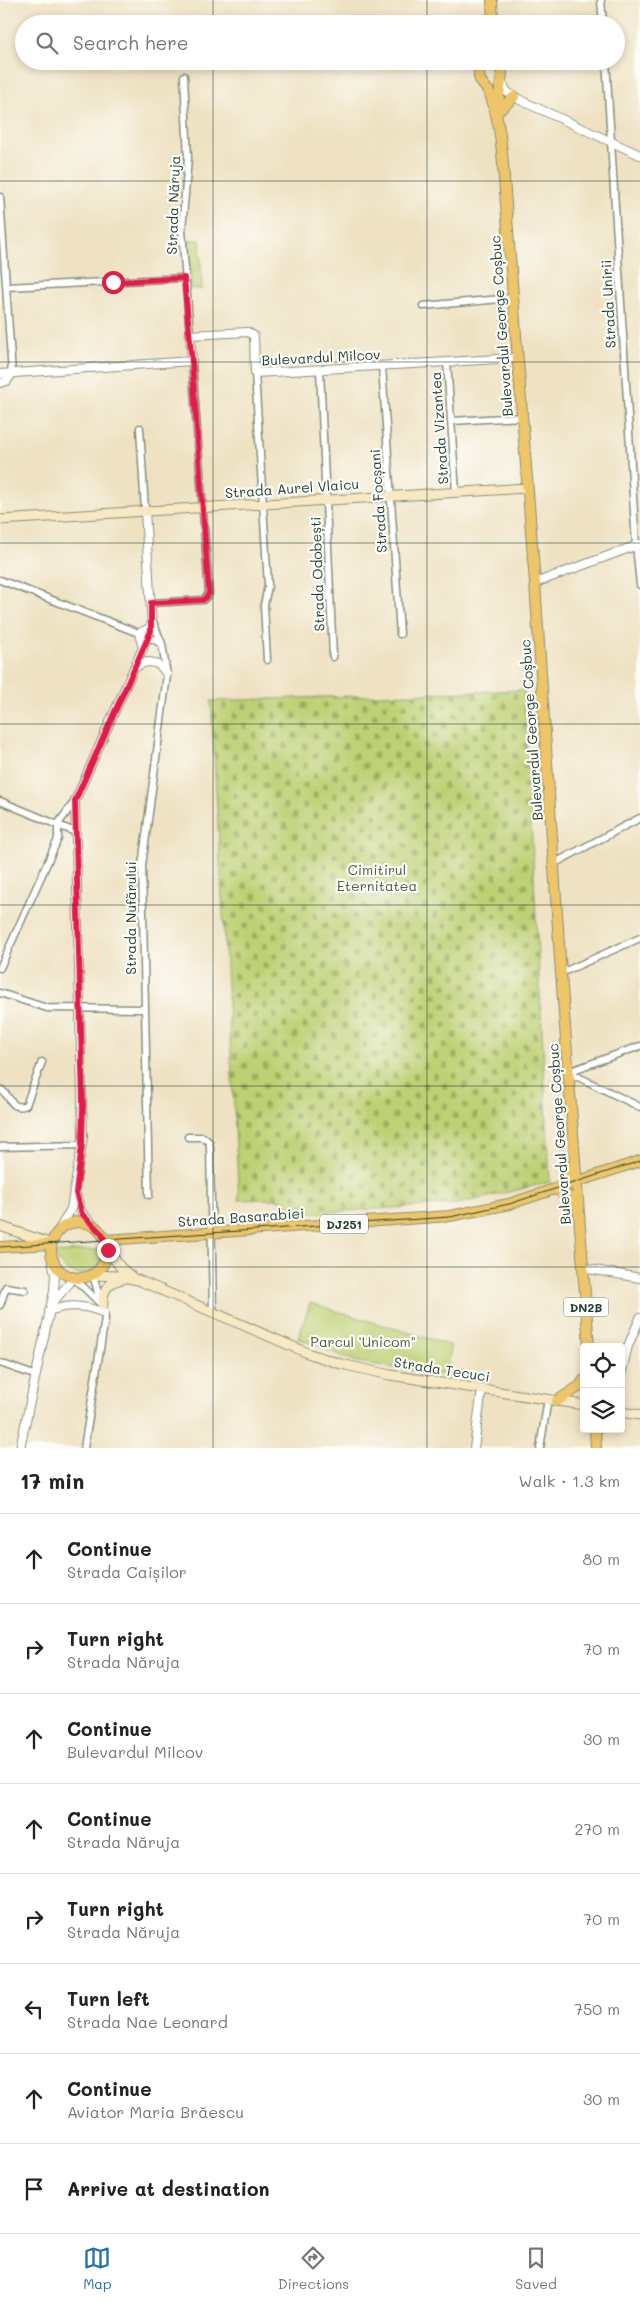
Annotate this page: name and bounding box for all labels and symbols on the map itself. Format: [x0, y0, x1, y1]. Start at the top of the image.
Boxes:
street label: Strada Năruja [162, 155, 184, 255]
street label: Bulevardul George Coșbuc [485, 235, 517, 417]
street label: Strada Unirii [596, 259, 620, 349]
route start [102, 271, 125, 294]
street label: Bulevardul Milcov [261, 344, 381, 370]
street label: Strada Vizantea [426, 371, 452, 485]
street label: Strada Focșani [365, 449, 391, 553]
street label: Strada Aurel Vlaicu [224, 474, 360, 502]
street label: Strada Odobești [305, 516, 329, 632]
street label: Bulevardul George Coșbuc [515, 639, 547, 821]
park label: Cimitirul Eternitatea [337, 860, 417, 895]
street label: Strada Nufărului [121, 861, 140, 975]
street label: Bulevardul George Coșbuc [543, 1043, 575, 1225]
street label: Strada Basarabiei [177, 1203, 305, 1231]
road number: DJ251 [320, 1214, 368, 1234]
route end [97, 1239, 120, 1262]
road number: DN2B [564, 1298, 608, 1316]
park label: Parcul 'Unicom" [310, 1332, 416, 1351]
street label: Strada Tecuci [393, 1352, 491, 1386]

